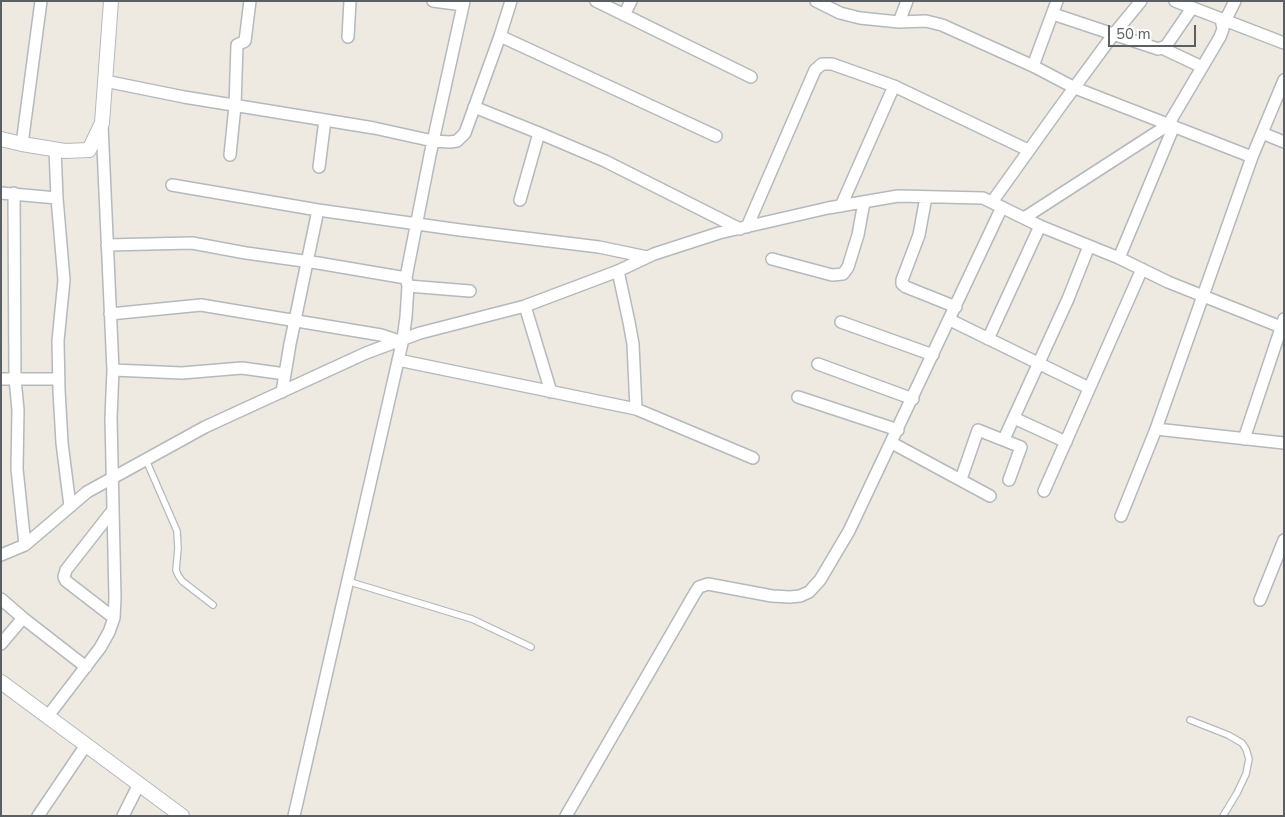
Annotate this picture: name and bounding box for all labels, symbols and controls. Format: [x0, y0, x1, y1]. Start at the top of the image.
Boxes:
scale bar [1110, 15, 1198, 47]
text: 50 m [1116, 24, 1151, 44]

